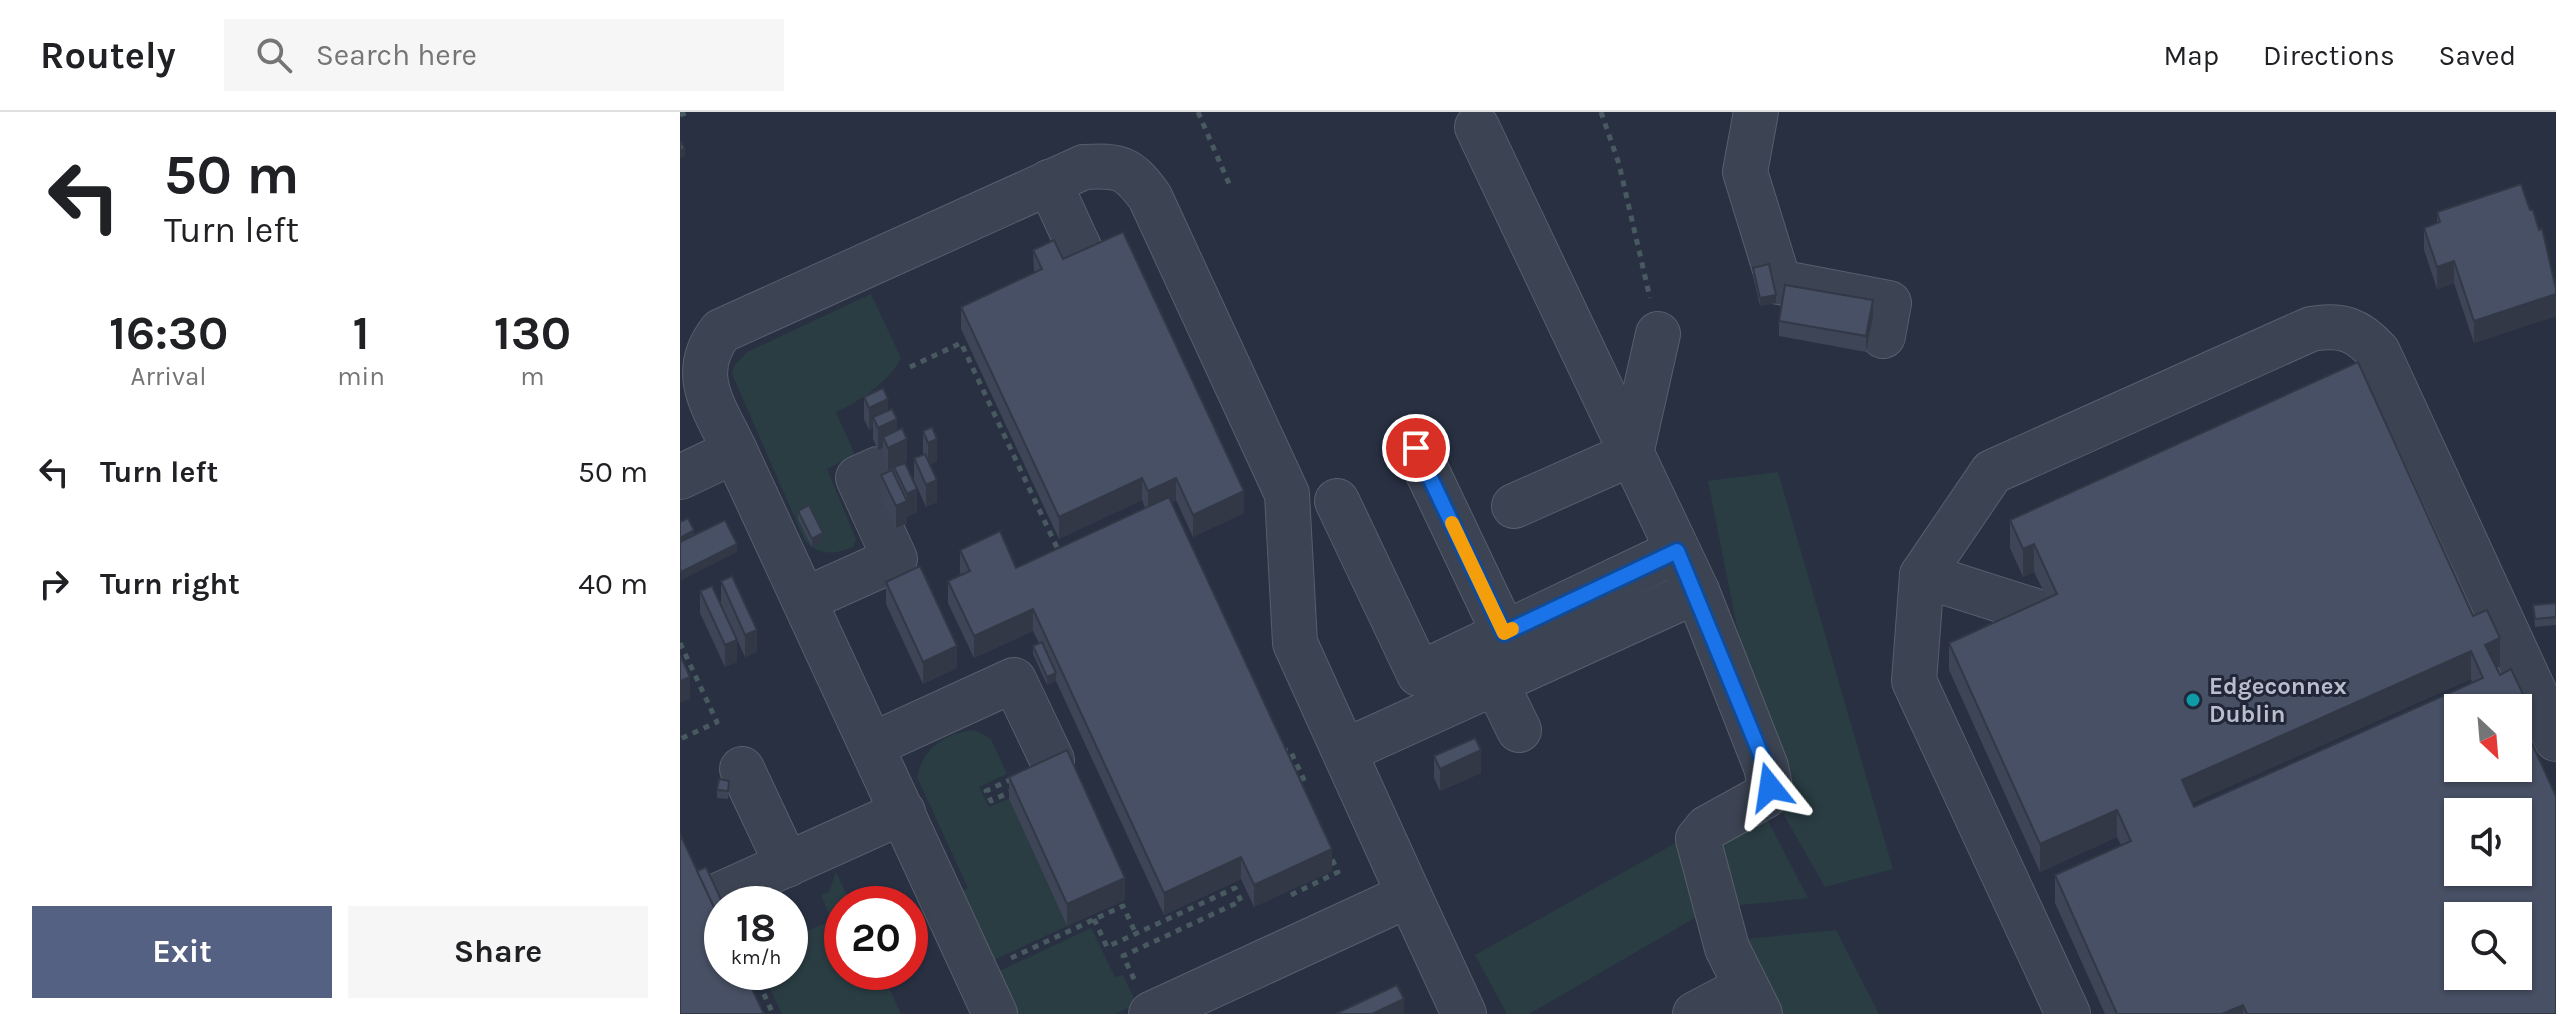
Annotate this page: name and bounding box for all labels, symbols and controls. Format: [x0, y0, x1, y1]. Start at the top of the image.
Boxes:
search box [224, 19, 784, 91]
text: Routely [40, 33, 176, 78]
icon: search [252, 33, 296, 77]
text: Search here [316, 37, 477, 73]
text: Map [2164, 39, 2219, 72]
text: Directions [2263, 39, 2395, 72]
text: Saved [2439, 39, 2516, 72]
text: 50 m [164, 142, 299, 207]
icon: left [32, 144, 136, 248]
text: Turn left [164, 209, 299, 251]
text: 16:30 [109, 305, 228, 361]
text: 1 [352, 305, 370, 361]
text: 130 [494, 305, 571, 361]
text: Arrival [131, 361, 207, 392]
text: min [337, 361, 385, 392]
text: m [520, 361, 545, 392]
pin [1382, 414, 1450, 482]
icon: arrive [1394, 426, 1438, 470]
icon: left [32, 450, 76, 494]
text: Turn left [100, 454, 218, 490]
text: 50 m [578, 454, 648, 490]
icon: right [32, 562, 76, 606]
text: Turn right [100, 566, 240, 602]
text: 40 m [578, 566, 648, 602]
place label: Edgeconnex Dublin [2209, 672, 2347, 728]
marker: Edgeconnex Dublin [2184, 691, 2202, 709]
north arrow [2444, 694, 2532, 782]
map controls [2444, 694, 2532, 990]
position arrow [1728, 745, 1812, 829]
button: sound [2444, 798, 2532, 886]
speed limit sign: 20 [824, 886, 928, 990]
button: search [2444, 902, 2532, 990]
text: 18 [736, 904, 776, 951]
button: Exit [32, 906, 332, 998]
button: Share [348, 906, 648, 998]
text: km/h [731, 946, 781, 969]

